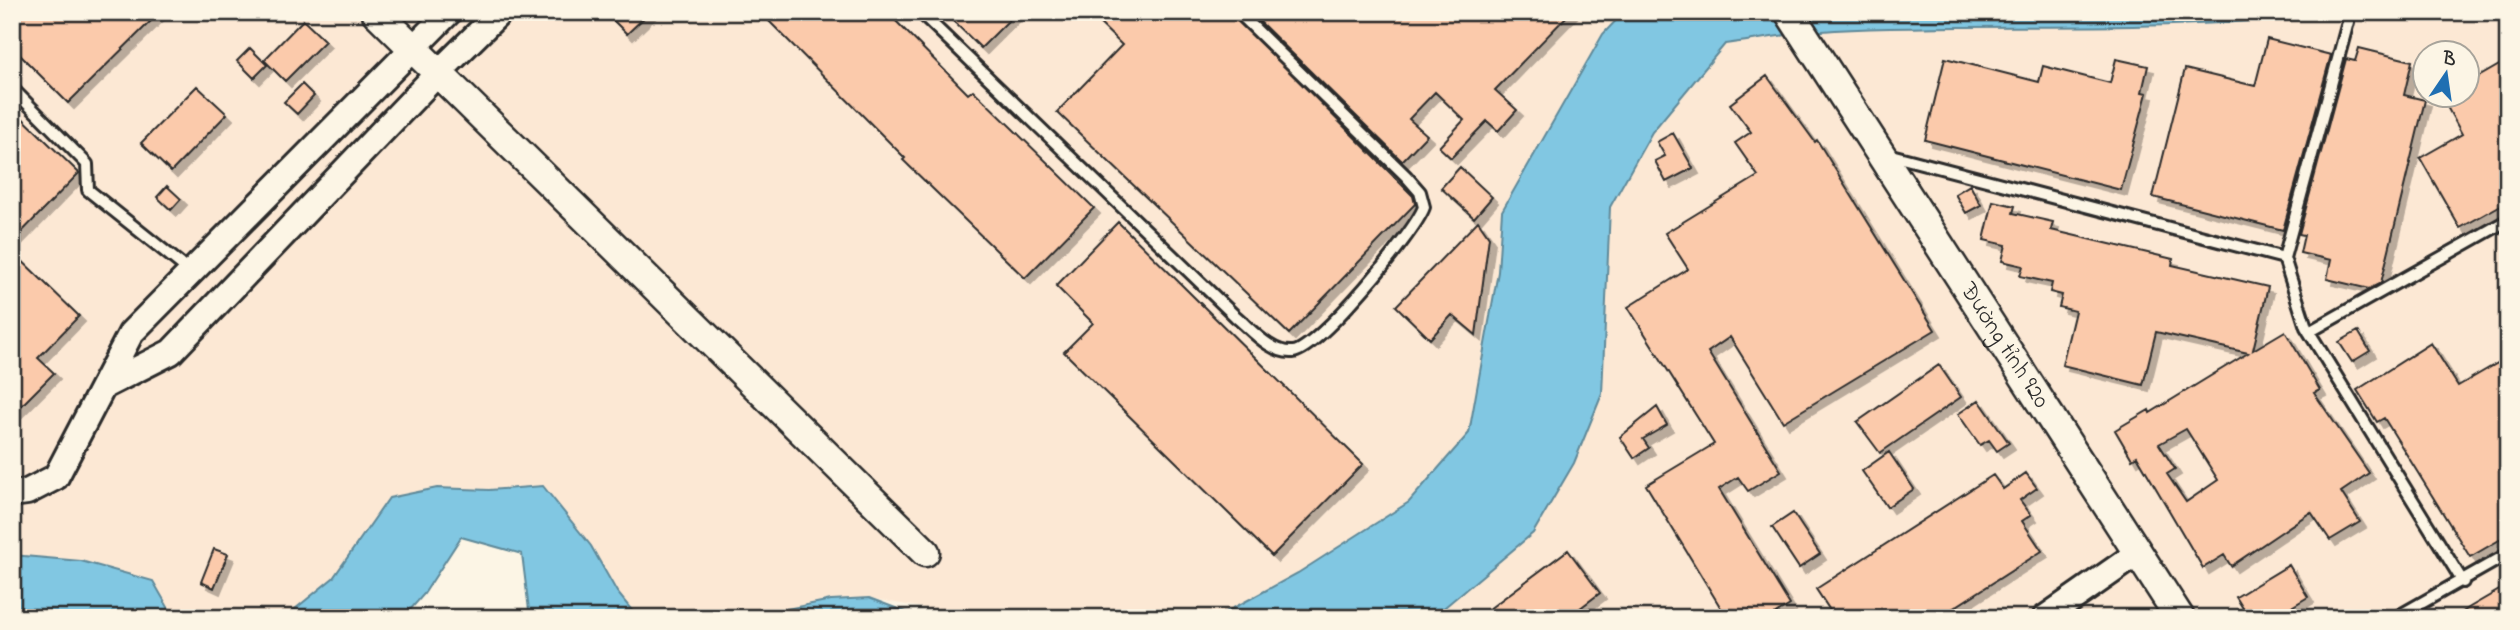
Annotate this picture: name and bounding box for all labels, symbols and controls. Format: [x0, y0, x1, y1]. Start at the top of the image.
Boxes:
north arrow [2412, 38, 2482, 108]
text: B [2439, 45, 2459, 75]
street label: Đường tỉnh 920 [1950, 275, 2058, 415]

